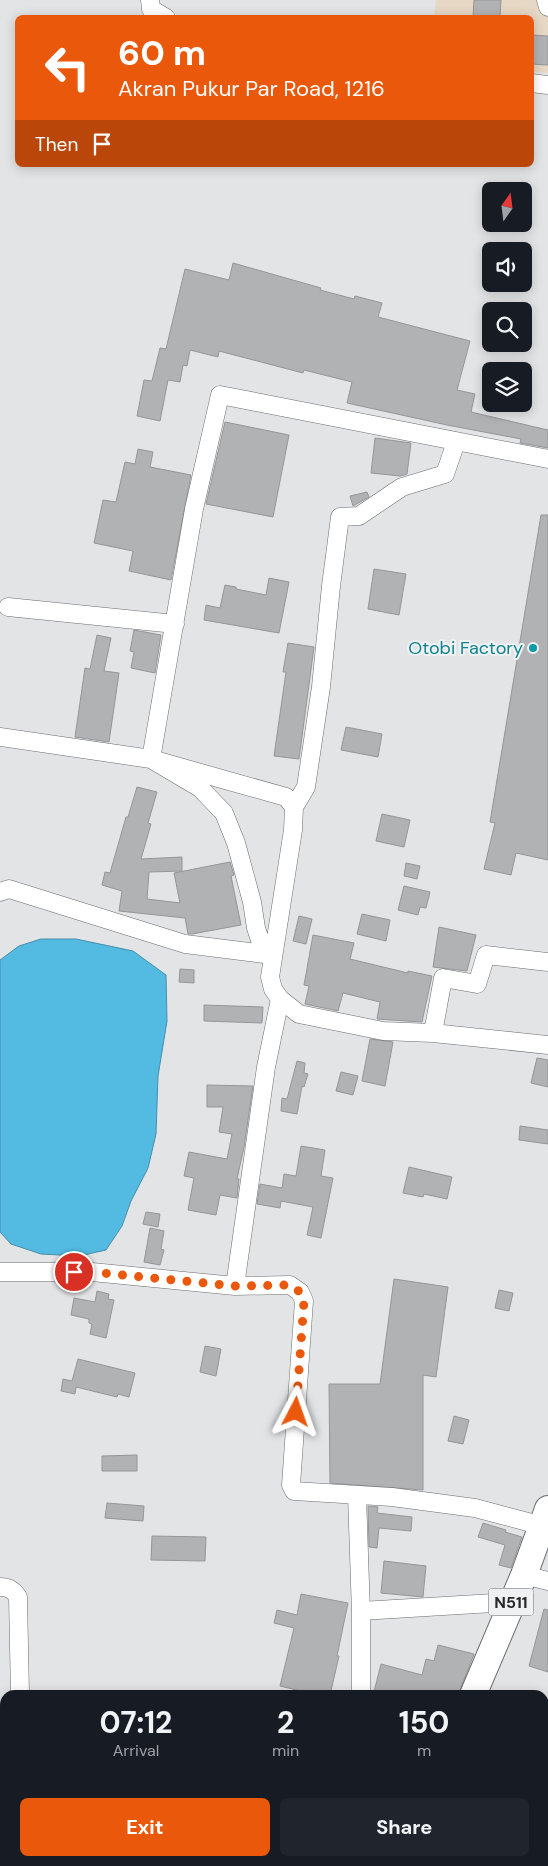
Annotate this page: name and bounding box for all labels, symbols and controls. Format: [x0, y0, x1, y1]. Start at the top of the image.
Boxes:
text: 60 m [118, 30, 206, 76]
icon: left [35, 35, 100, 100]
text: Akran Pukur Par Road, 1216 [118, 74, 385, 103]
icon: arrive [88, 130, 116, 158]
text: Then [35, 132, 78, 157]
north arrow [482, 182, 532, 232]
map controls [482, 182, 532, 412]
button: sound [482, 242, 532, 292]
button: search [482, 302, 532, 352]
button: layers [482, 362, 532, 412]
place label: Otobi Factory [408, 636, 523, 660]
marker: Otobi Factory [527, 642, 539, 654]
pin [53, 1251, 95, 1293]
icon: arrive [60, 1258, 88, 1286]
position arrow [269, 1385, 321, 1437]
road number: N511 [488, 1588, 534, 1615]
text: 07:12 [100, 1703, 172, 1742]
text: 2 [277, 1703, 294, 1742]
text: 150 [399, 1703, 449, 1742]
text: Arrival [113, 1740, 159, 1761]
text: min [272, 1740, 299, 1761]
text: m [417, 1740, 431, 1761]
button: Exit [20, 1798, 270, 1856]
button: Share [280, 1798, 529, 1856]

